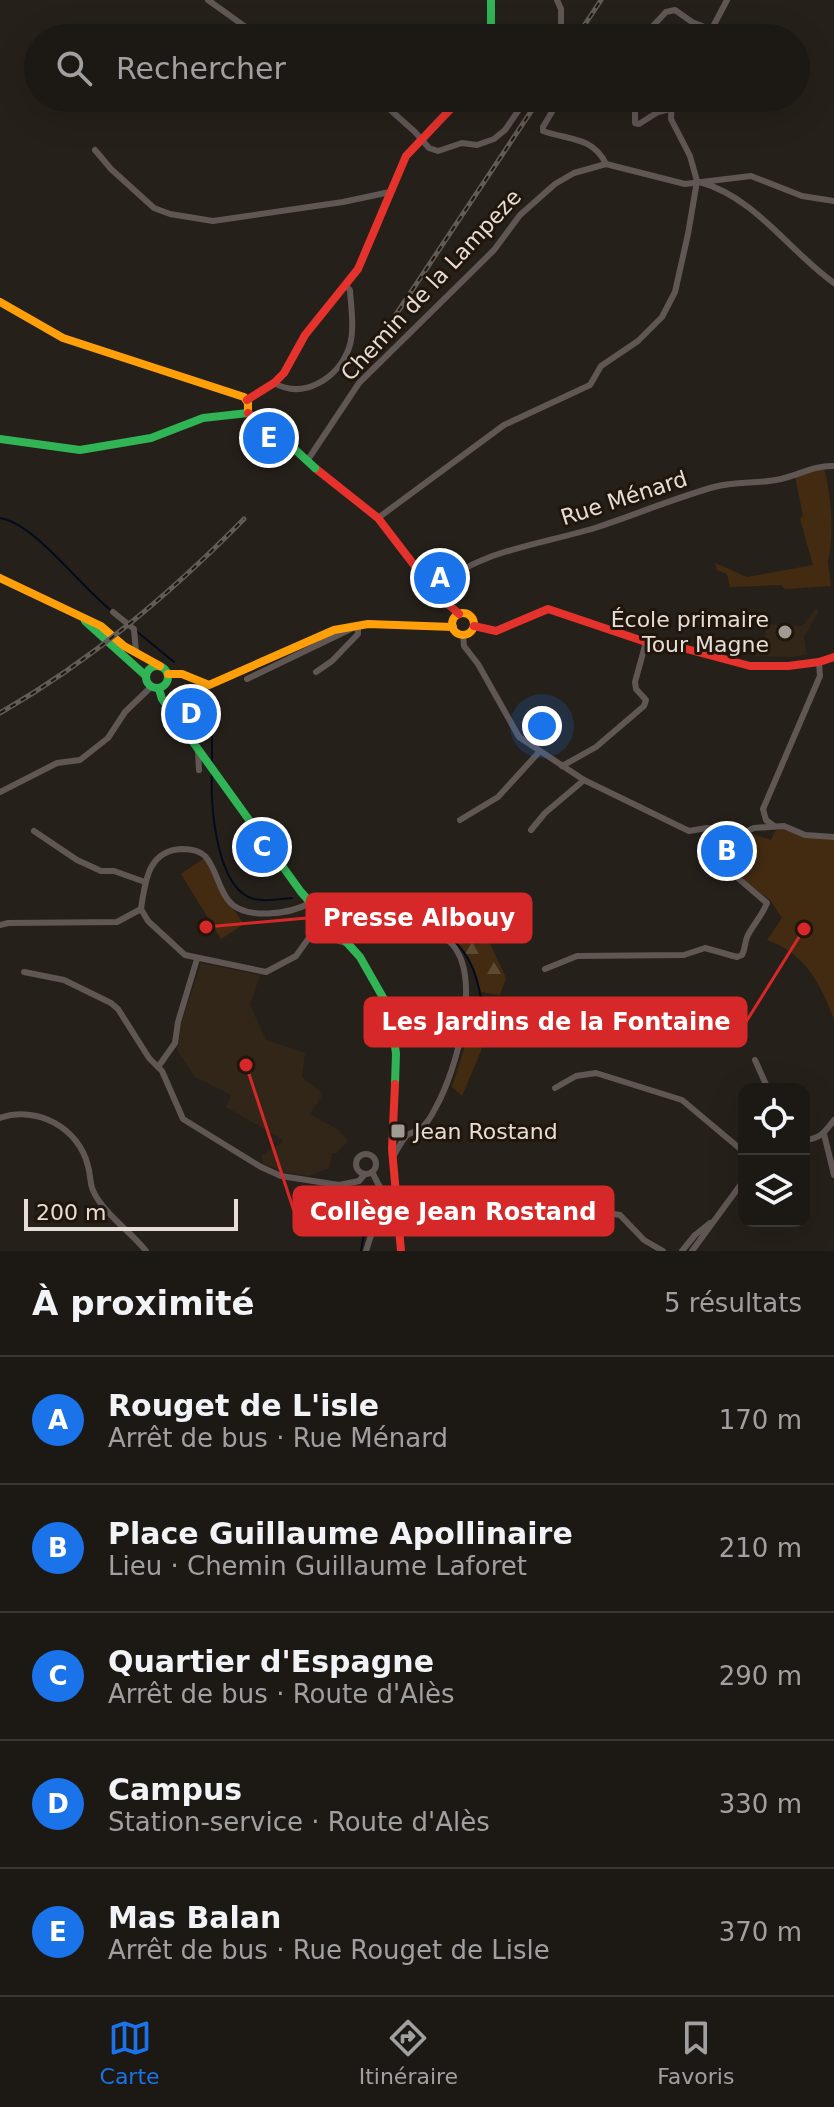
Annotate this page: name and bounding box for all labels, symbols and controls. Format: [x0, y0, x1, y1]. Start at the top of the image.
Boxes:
search box [24, 24, 810, 112]
icon: search [52, 46, 96, 90]
text: Rechercher [116, 51, 286, 86]
street label: Chemin de la Lampeze [336, 184, 526, 386]
pin: E [243, 408, 295, 468]
street label: Rue Ménard [558, 466, 690, 530]
pin: A [414, 548, 466, 608]
place label: École primaire Tour Magne [611, 607, 769, 657]
marker: École primaire Tour Magne [776, 623, 794, 641]
pin: D [165, 684, 217, 744]
your location [522, 706, 562, 746]
pin: C [236, 817, 288, 877]
pin: B [701, 821, 753, 881]
callout: Presse Albouy [307, 894, 531, 942]
text: Presse Albouy [323, 904, 515, 932]
callout: Les Jardins de la Fontaine [365, 998, 746, 1046]
text: Les Jardins de la Fontaine [381, 1008, 731, 1036]
map controls [738, 1083, 810, 1227]
button: locate [738, 1083, 810, 1155]
place label: Jean Rostand [412, 1119, 558, 1144]
marker: Jean Rostand [389, 1122, 407, 1140]
button: layers [738, 1155, 810, 1227]
callout: Collège Jean Rostand [294, 1187, 613, 1235]
scale bar [24, 1195, 238, 1231]
text: Collège Jean Rostand [310, 1198, 596, 1226]
text: 200 m [36, 1200, 106, 1225]
text: À proximité [32, 1283, 255, 1323]
text: 5 résultats [664, 1288, 802, 1318]
text: Rouget de L'isle [108, 1388, 379, 1423]
text: A [48, 1405, 68, 1435]
text: 170 m [719, 1405, 802, 1435]
text: Arrêt de bus · Rue Ménard [108, 1423, 448, 1453]
text: Place Guillaume Apollinaire [108, 1516, 573, 1551]
text: B [48, 1533, 68, 1563]
text: 210 m [719, 1533, 802, 1563]
text: Lieu · Chemin Guillaume Laforet [108, 1551, 527, 1581]
text: Quartier d'Espagne [108, 1644, 434, 1679]
text: C [48, 1661, 68, 1691]
text: 290 m [719, 1661, 802, 1691]
text: Arrêt de bus · Route d'Alès [108, 1679, 455, 1709]
text: Campus [108, 1772, 242, 1807]
text: D [47, 1789, 69, 1819]
text: 330 m [719, 1789, 802, 1819]
text: Station-service · Route d'Alès [108, 1807, 490, 1837]
text: Mas Balan [108, 1900, 281, 1935]
text: E [49, 1917, 67, 1947]
text: 370 m [719, 1917, 802, 1947]
text: Arrêt de bus · Rue Rouget de Lisle [108, 1935, 550, 1965]
tab: Carte [100, 2016, 160, 2089]
tab: Itinéraire [359, 2016, 458, 2089]
tab: Favoris [657, 2016, 734, 2089]

